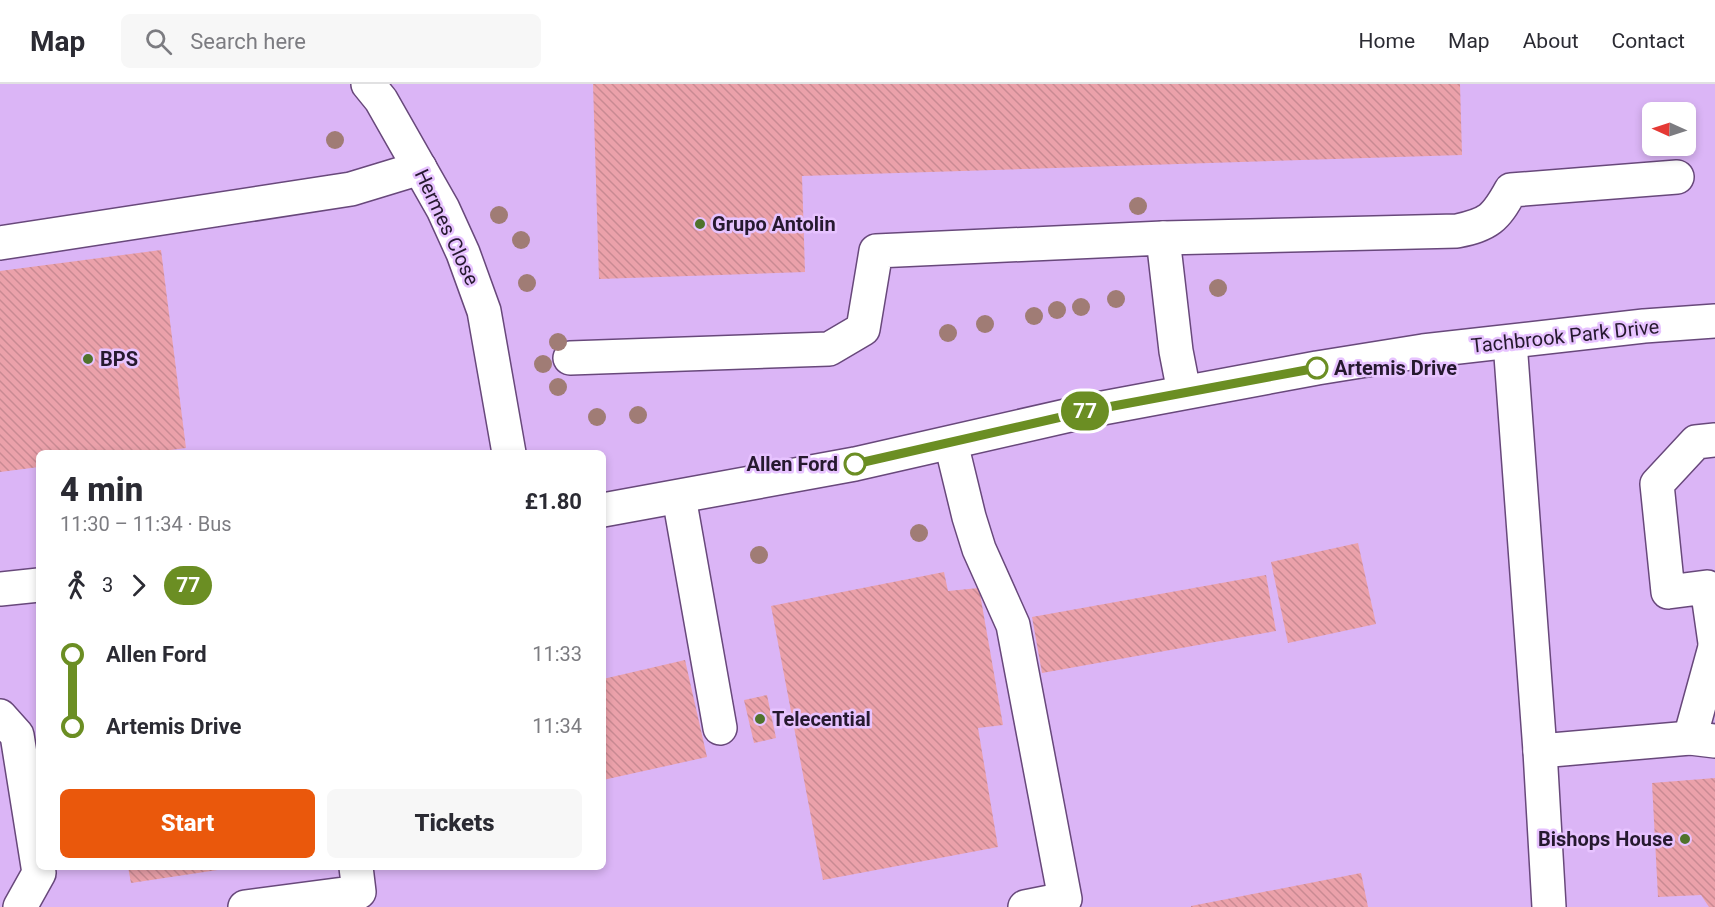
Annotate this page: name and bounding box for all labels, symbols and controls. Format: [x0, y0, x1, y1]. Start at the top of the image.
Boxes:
search box [121, 14, 541, 68]
text: Map [30, 25, 85, 58]
icon: search [142, 25, 175, 58]
text: Search here [190, 29, 306, 54]
text: Home [1359, 29, 1415, 53]
text: Map [1448, 29, 1490, 53]
text: About [1523, 29, 1579, 53]
text: Contact [1612, 29, 1685, 53]
north arrow [1642, 102, 1696, 156]
map controls [1642, 102, 1696, 156]
street label: Hermes Close [410, 165, 484, 289]
place label: Grupo Antolin [712, 212, 836, 236]
marker: Grupo Antolin [693, 217, 707, 231]
street label: Tachbrook Park Drive [1470, 314, 1660, 358]
place label: BPS [100, 347, 138, 371]
marker: BPS [81, 352, 95, 366]
place label: Artemis Drive [1334, 356, 1457, 380]
marker: Artemis Drive [1306, 357, 1328, 379]
line badge: 77 [1058, 392, 1112, 430]
text: 77 [1073, 399, 1097, 423]
place label: Allen Ford [747, 452, 838, 476]
marker: Allen Ford [844, 453, 866, 475]
text: 4 min [60, 470, 143, 509]
text: £1.80 [525, 489, 582, 514]
text: 11:30 – 11:34 · Bus [60, 512, 232, 536]
icon: walk [60, 569, 93, 602]
icon: forward [122, 569, 155, 602]
text: 3 [102, 573, 113, 597]
text: 77 [176, 573, 200, 597]
text: Allen Ford [106, 642, 207, 667]
text: 11:33 [532, 642, 582, 666]
place label: Telecential [772, 707, 871, 731]
marker: Telecential [753, 712, 767, 726]
text: Artemis Drive [106, 714, 241, 739]
text: 11:34 [532, 714, 582, 738]
button: Start [60, 789, 315, 858]
button: Tickets [327, 789, 582, 858]
place label: Bishops House [1538, 827, 1673, 851]
marker: Bishops House [1678, 832, 1692, 846]

